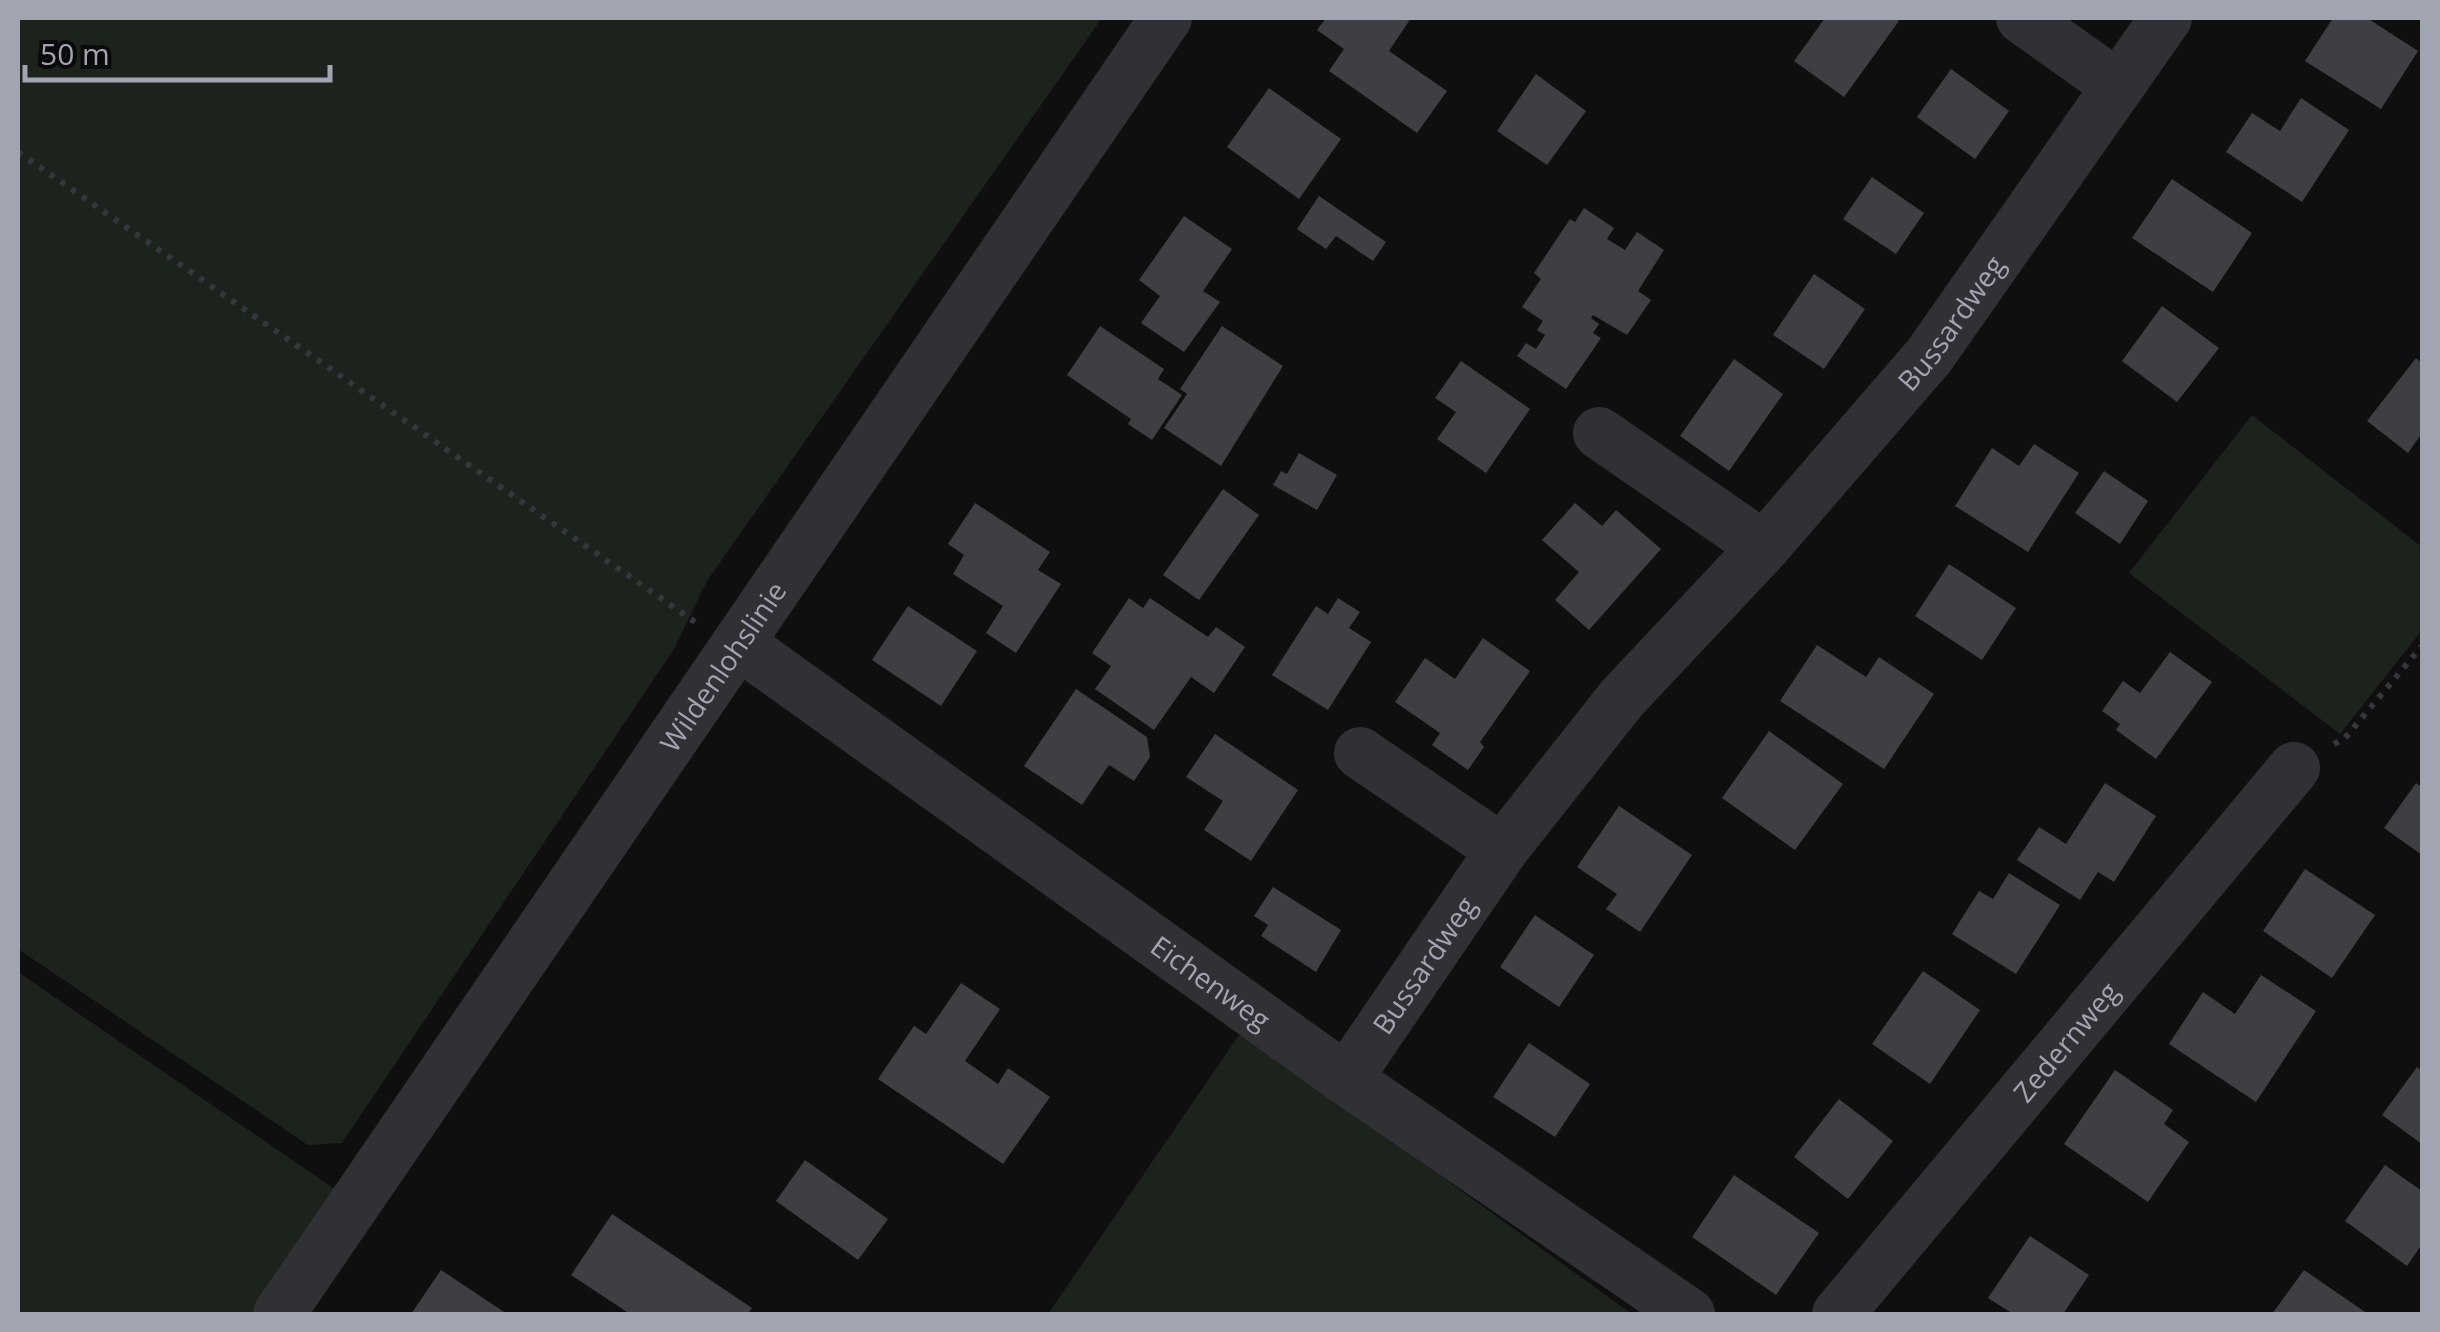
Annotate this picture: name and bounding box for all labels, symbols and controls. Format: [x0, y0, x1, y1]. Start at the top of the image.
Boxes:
scale bar [25, 20, 330, 82]
text: 50 m [40, 33, 110, 74]
street label: Bussardweg [1889, 248, 2013, 399]
street label: Wildenlohslinie [651, 574, 794, 759]
street label: Bussardweg [1363, 889, 1484, 1041]
street label: Eichenweg [1143, 926, 1278, 1038]
street label: Zedernweg [2004, 973, 2127, 1110]

